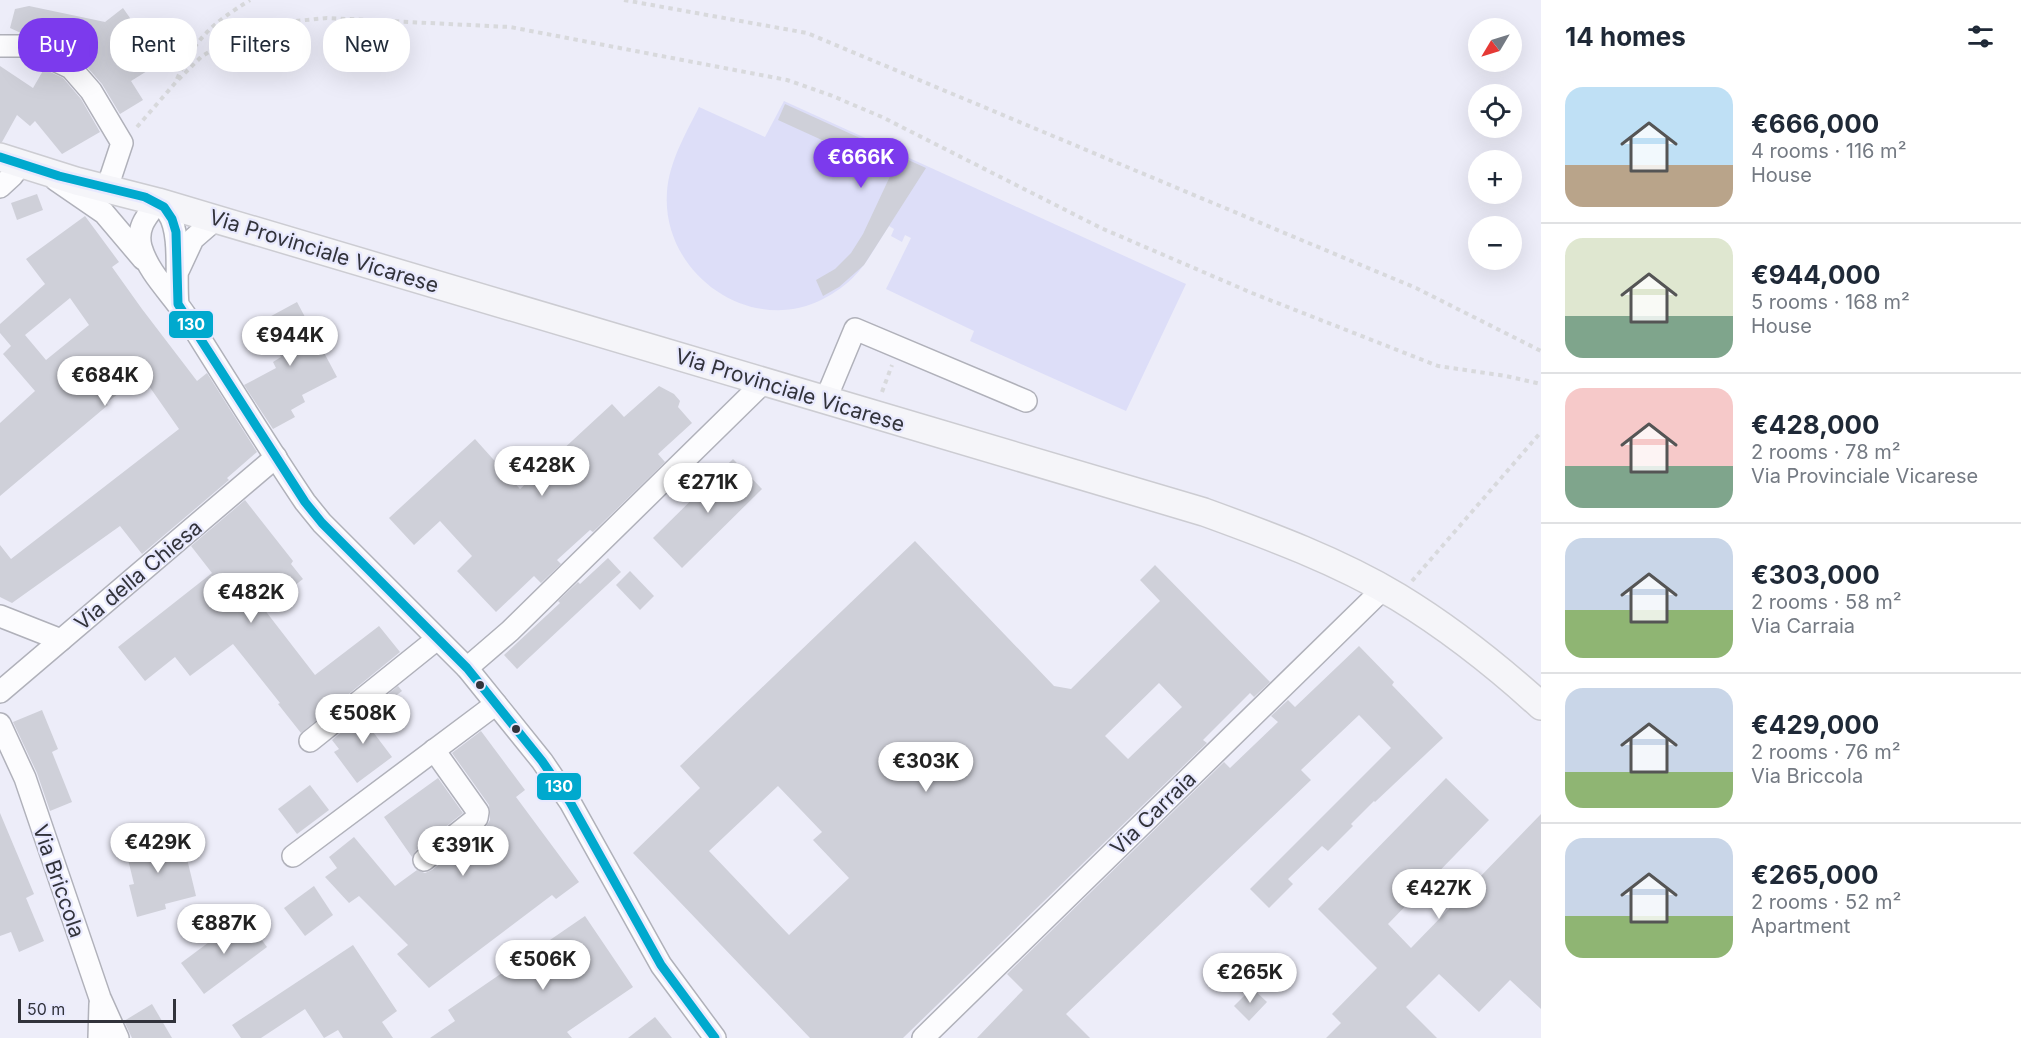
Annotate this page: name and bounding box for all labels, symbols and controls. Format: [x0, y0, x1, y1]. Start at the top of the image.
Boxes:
chip: Buy [18, 18, 98, 72]
chip: Rent [110, 18, 197, 72]
chip: Filters [209, 18, 311, 72]
chip: New [323, 18, 410, 72]
north arrow [1468, 18, 1522, 72]
map controls [1468, 18, 1522, 270]
icon: filters [1964, 20, 1997, 53]
text: 14 homes [1565, 21, 1686, 52]
button: locate [1468, 84, 1522, 138]
text: €666,000 [1751, 108, 1879, 139]
icon: home [1613, 111, 1685, 183]
pin: €666K [819, 138, 903, 189]
text: 4 rooms · 116 m² [1751, 139, 1906, 163]
text: €666K [827, 145, 895, 169]
button: + [1468, 150, 1522, 204]
text: House [1751, 163, 1812, 187]
street label: Via Provinciale Vicarese [206, 204, 442, 298]
button: − [1468, 216, 1522, 270]
text: €944,000 [1751, 259, 1881, 290]
icon: home [1613, 262, 1685, 334]
text: 5 rooms · 168 m² [1751, 290, 1910, 314]
line badge: 130 [168, 310, 214, 339]
text: 130 [177, 314, 205, 334]
text: House [1751, 314, 1812, 338]
pin: €944K [248, 316, 332, 367]
text: €944K [256, 323, 324, 347]
street label: Via Provinciale Vicarese [672, 343, 908, 437]
pin: €684K [63, 356, 147, 407]
text: €684K [71, 363, 139, 387]
text: €428,000 [1751, 409, 1880, 440]
icon: home [1613, 412, 1685, 484]
text: 2 rooms · 78 m² [1751, 440, 1900, 464]
pin: €428K [500, 446, 584, 497]
text: €428K [508, 453, 576, 477]
pin: €271K [666, 463, 750, 514]
text: Via Provinciale Vicarese [1751, 464, 1978, 488]
text: €271K [678, 470, 738, 494]
street label: Via della Chiesa [69, 515, 207, 635]
text: €303,000 [1751, 559, 1880, 590]
icon: home [1613, 562, 1685, 634]
pin: €482K [209, 573, 293, 624]
text: €482K [217, 580, 285, 604]
text: 2 rooms · 58 m² [1751, 590, 1902, 614]
text: Via Carraia [1751, 614, 1855, 638]
unlabelled marker [474, 679, 486, 691]
pin: €508K [321, 694, 405, 745]
text: €508K [329, 701, 397, 725]
text: €429,000 [1751, 709, 1879, 740]
icon: home [1613, 712, 1685, 784]
unlabelled marker [510, 723, 522, 735]
text: 2 rooms · 76 m² [1751, 740, 1900, 764]
pin: €303K [884, 742, 968, 793]
text: €303K [892, 749, 960, 773]
text: Via Briccola [1751, 764, 1863, 788]
street label: Via Carraia [1105, 766, 1201, 860]
line badge: 130 [536, 772, 582, 801]
text: 130 [545, 776, 573, 796]
street label: Via Briccola [28, 821, 90, 941]
pin: €429K [116, 823, 200, 874]
pin: €391K [421, 826, 505, 877]
text: €429K [124, 830, 192, 854]
text: €391K [432, 833, 494, 857]
text: €265,000 [1751, 859, 1879, 890]
icon: home [1613, 862, 1685, 934]
pin: €427K [1397, 869, 1481, 920]
text: €427K [1406, 876, 1472, 900]
text: 2 rooms · 52 m² [1751, 890, 1901, 914]
pin: €887K [182, 904, 266, 955]
text: €887K [191, 911, 257, 935]
text: Apartment [1751, 914, 1850, 938]
pin: €506K [501, 940, 585, 991]
text: €506K [509, 947, 577, 971]
pin: €265K [1208, 953, 1292, 1004]
text: €265K [1217, 960, 1283, 984]
scale bar [18, 996, 176, 1024]
text: 50 m [27, 999, 65, 1019]

